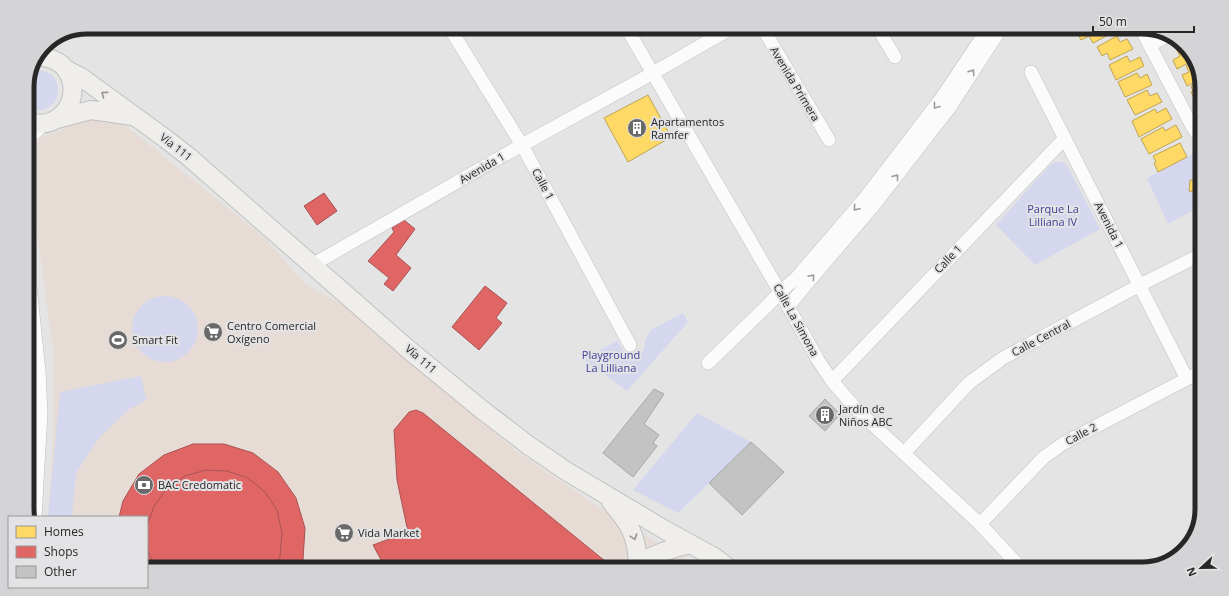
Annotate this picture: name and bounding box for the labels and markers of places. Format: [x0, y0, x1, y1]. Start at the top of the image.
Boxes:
place label: Apartamentos Ramfer [651, 114, 724, 142]
building icon: Apartamentos Ramfer [626, 117, 648, 139]
place label: Centro Comercial Oxígeno [227, 318, 316, 346]
supermarket icon: Centro Comercial Oxígeno [202, 321, 224, 343]
sports icon: Smart Fit [107, 329, 129, 351]
place label: Smart Fit [132, 332, 178, 347]
place label: Jardín de Niños ABC [838, 401, 893, 429]
building icon: Jardín de Niños ABC [814, 404, 836, 426]
bank icon: BAC Credomatic [133, 474, 155, 496]
place label: BAC Credomatic [158, 477, 241, 492]
supermarket icon: Vida Market [333, 522, 355, 544]
place label: Vida Market [358, 525, 419, 540]

